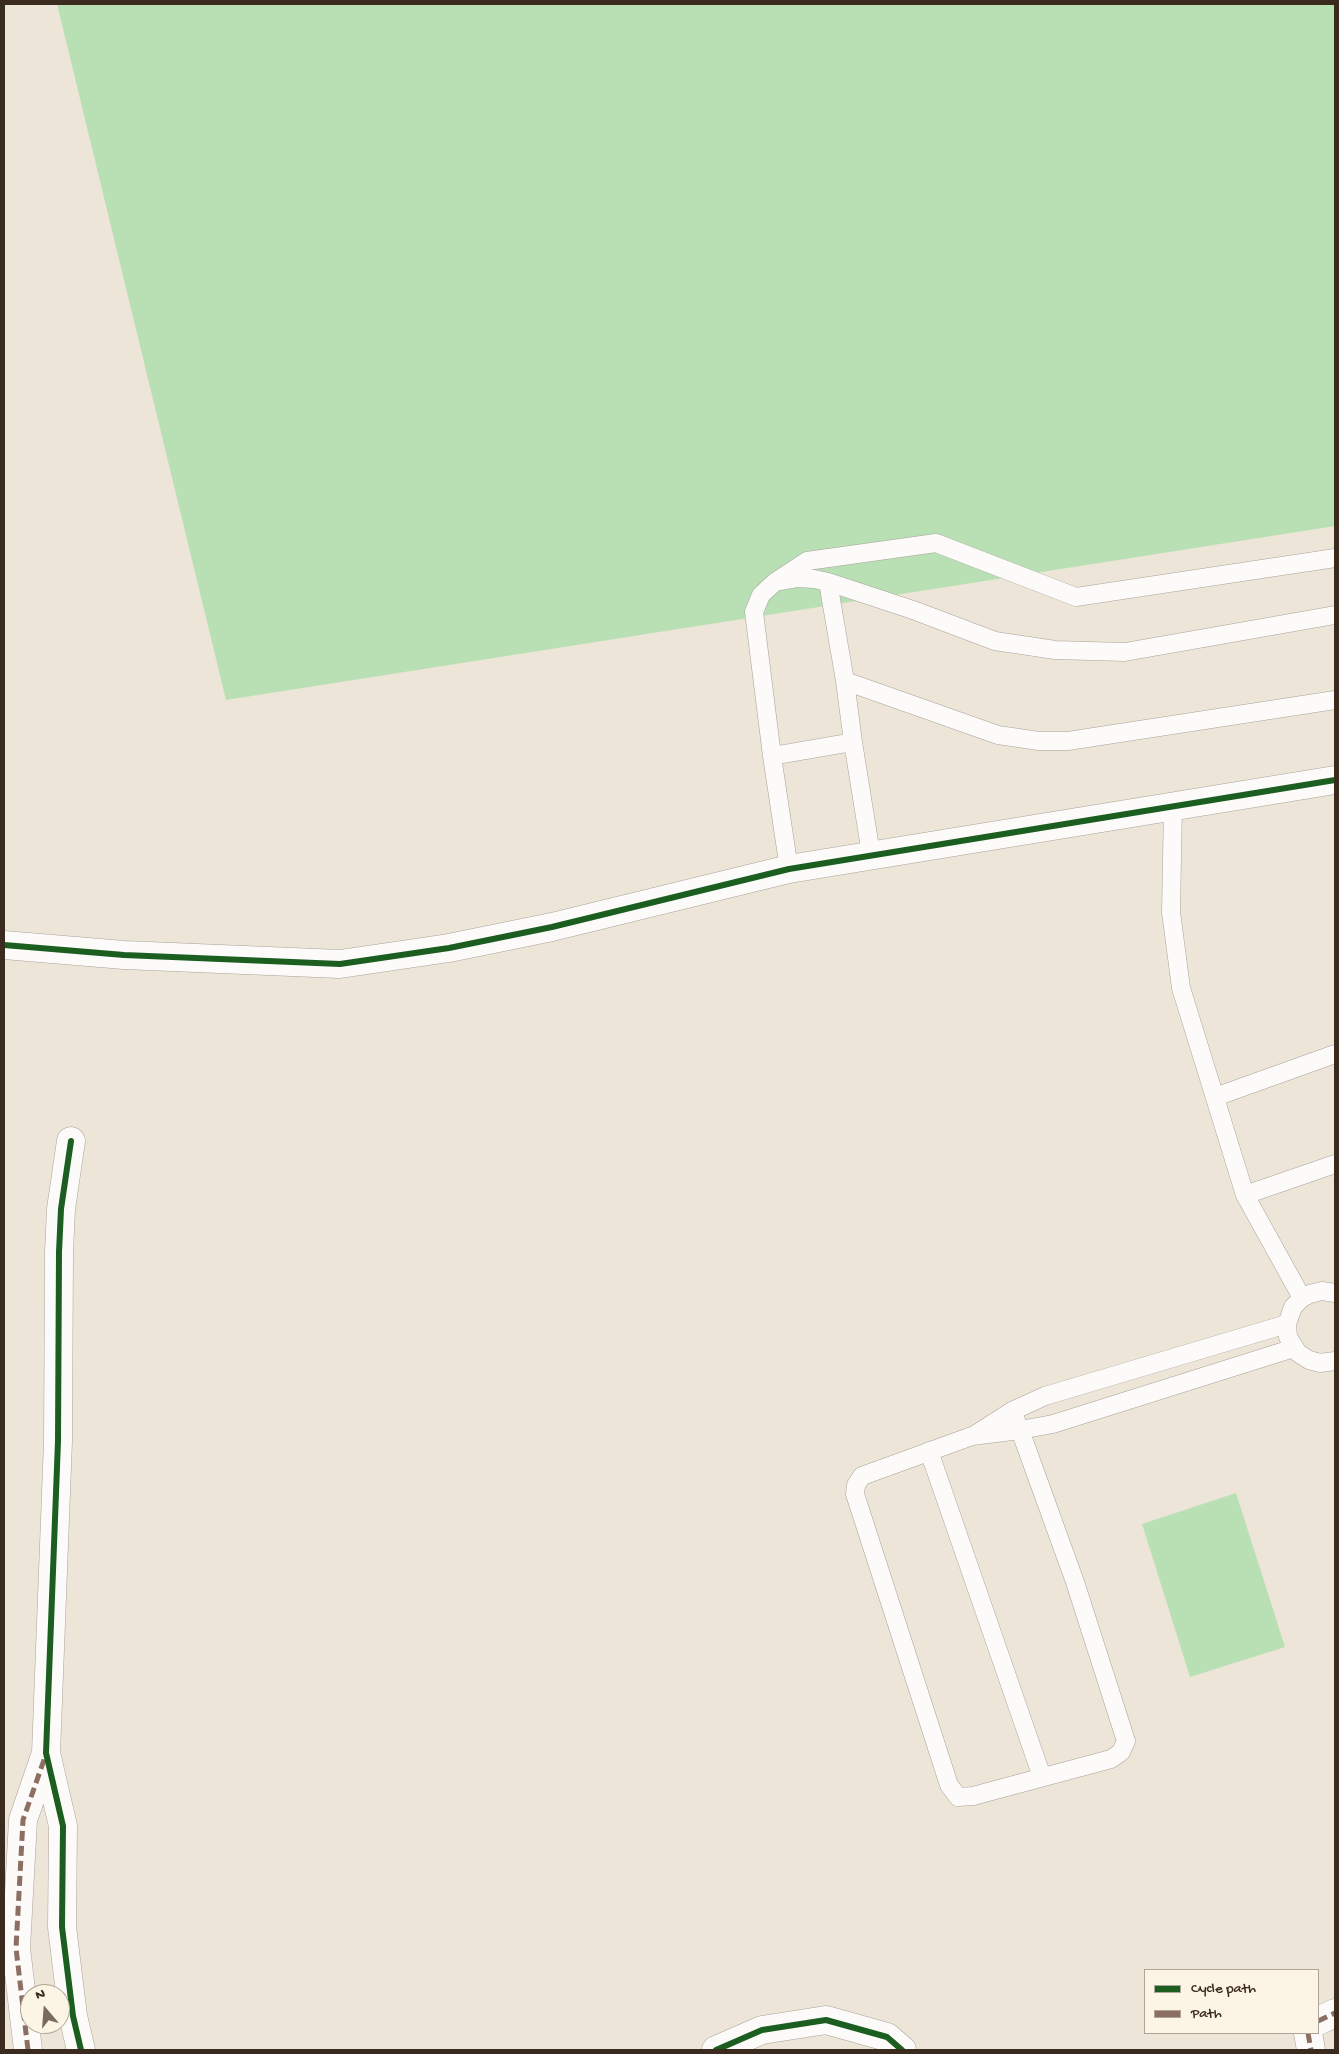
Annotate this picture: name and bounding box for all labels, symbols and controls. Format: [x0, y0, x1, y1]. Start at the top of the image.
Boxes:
legend [1144, 1969, 1319, 2034]
text: Cycle path [1191, 1980, 1256, 1998]
north arrow [20, 1984, 70, 2034]
text: N [34, 1986, 47, 2005]
text: Path [1191, 2005, 1222, 2023]

